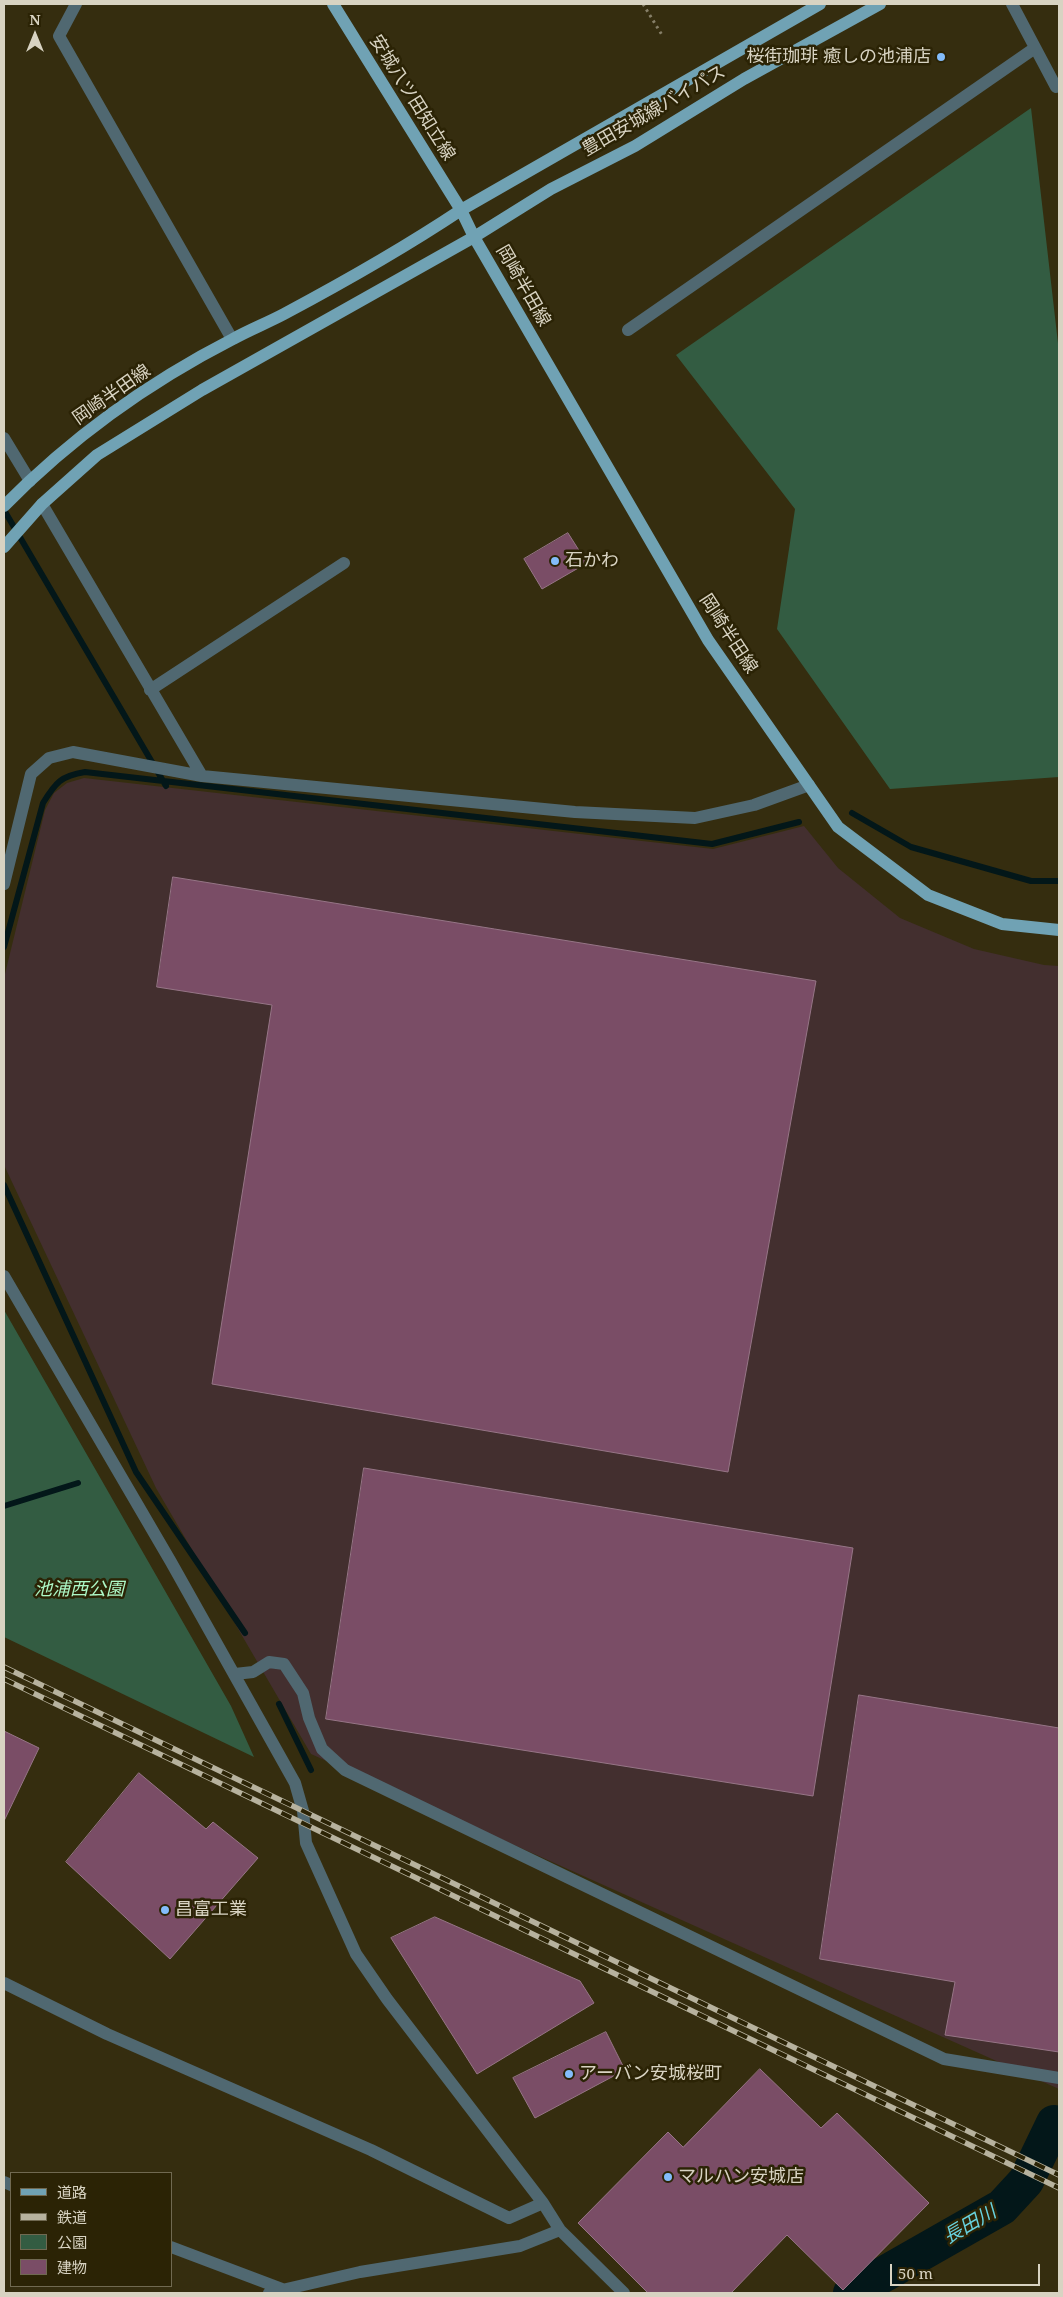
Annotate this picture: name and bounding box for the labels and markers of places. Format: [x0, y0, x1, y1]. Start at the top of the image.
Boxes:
place label: 桜街珈琲 癒しの池浦店 [746, 46, 931, 68]
marker: 桜街珈琲 癒しの池浦店 [935, 51, 947, 63]
place label: 石かわ [565, 550, 619, 572]
marker: 石かわ [549, 555, 561, 567]
place label: 昌富工業 [175, 1899, 247, 1921]
marker: 昌富工業 [159, 1904, 171, 1916]
place label: アーバン安城桜町 [579, 2063, 722, 2085]
marker: アーバン安城桜町 [563, 2068, 575, 2080]
place label: マルハン安城店 [678, 2166, 804, 2188]
marker: マルハン安城店 [662, 2171, 674, 2183]

